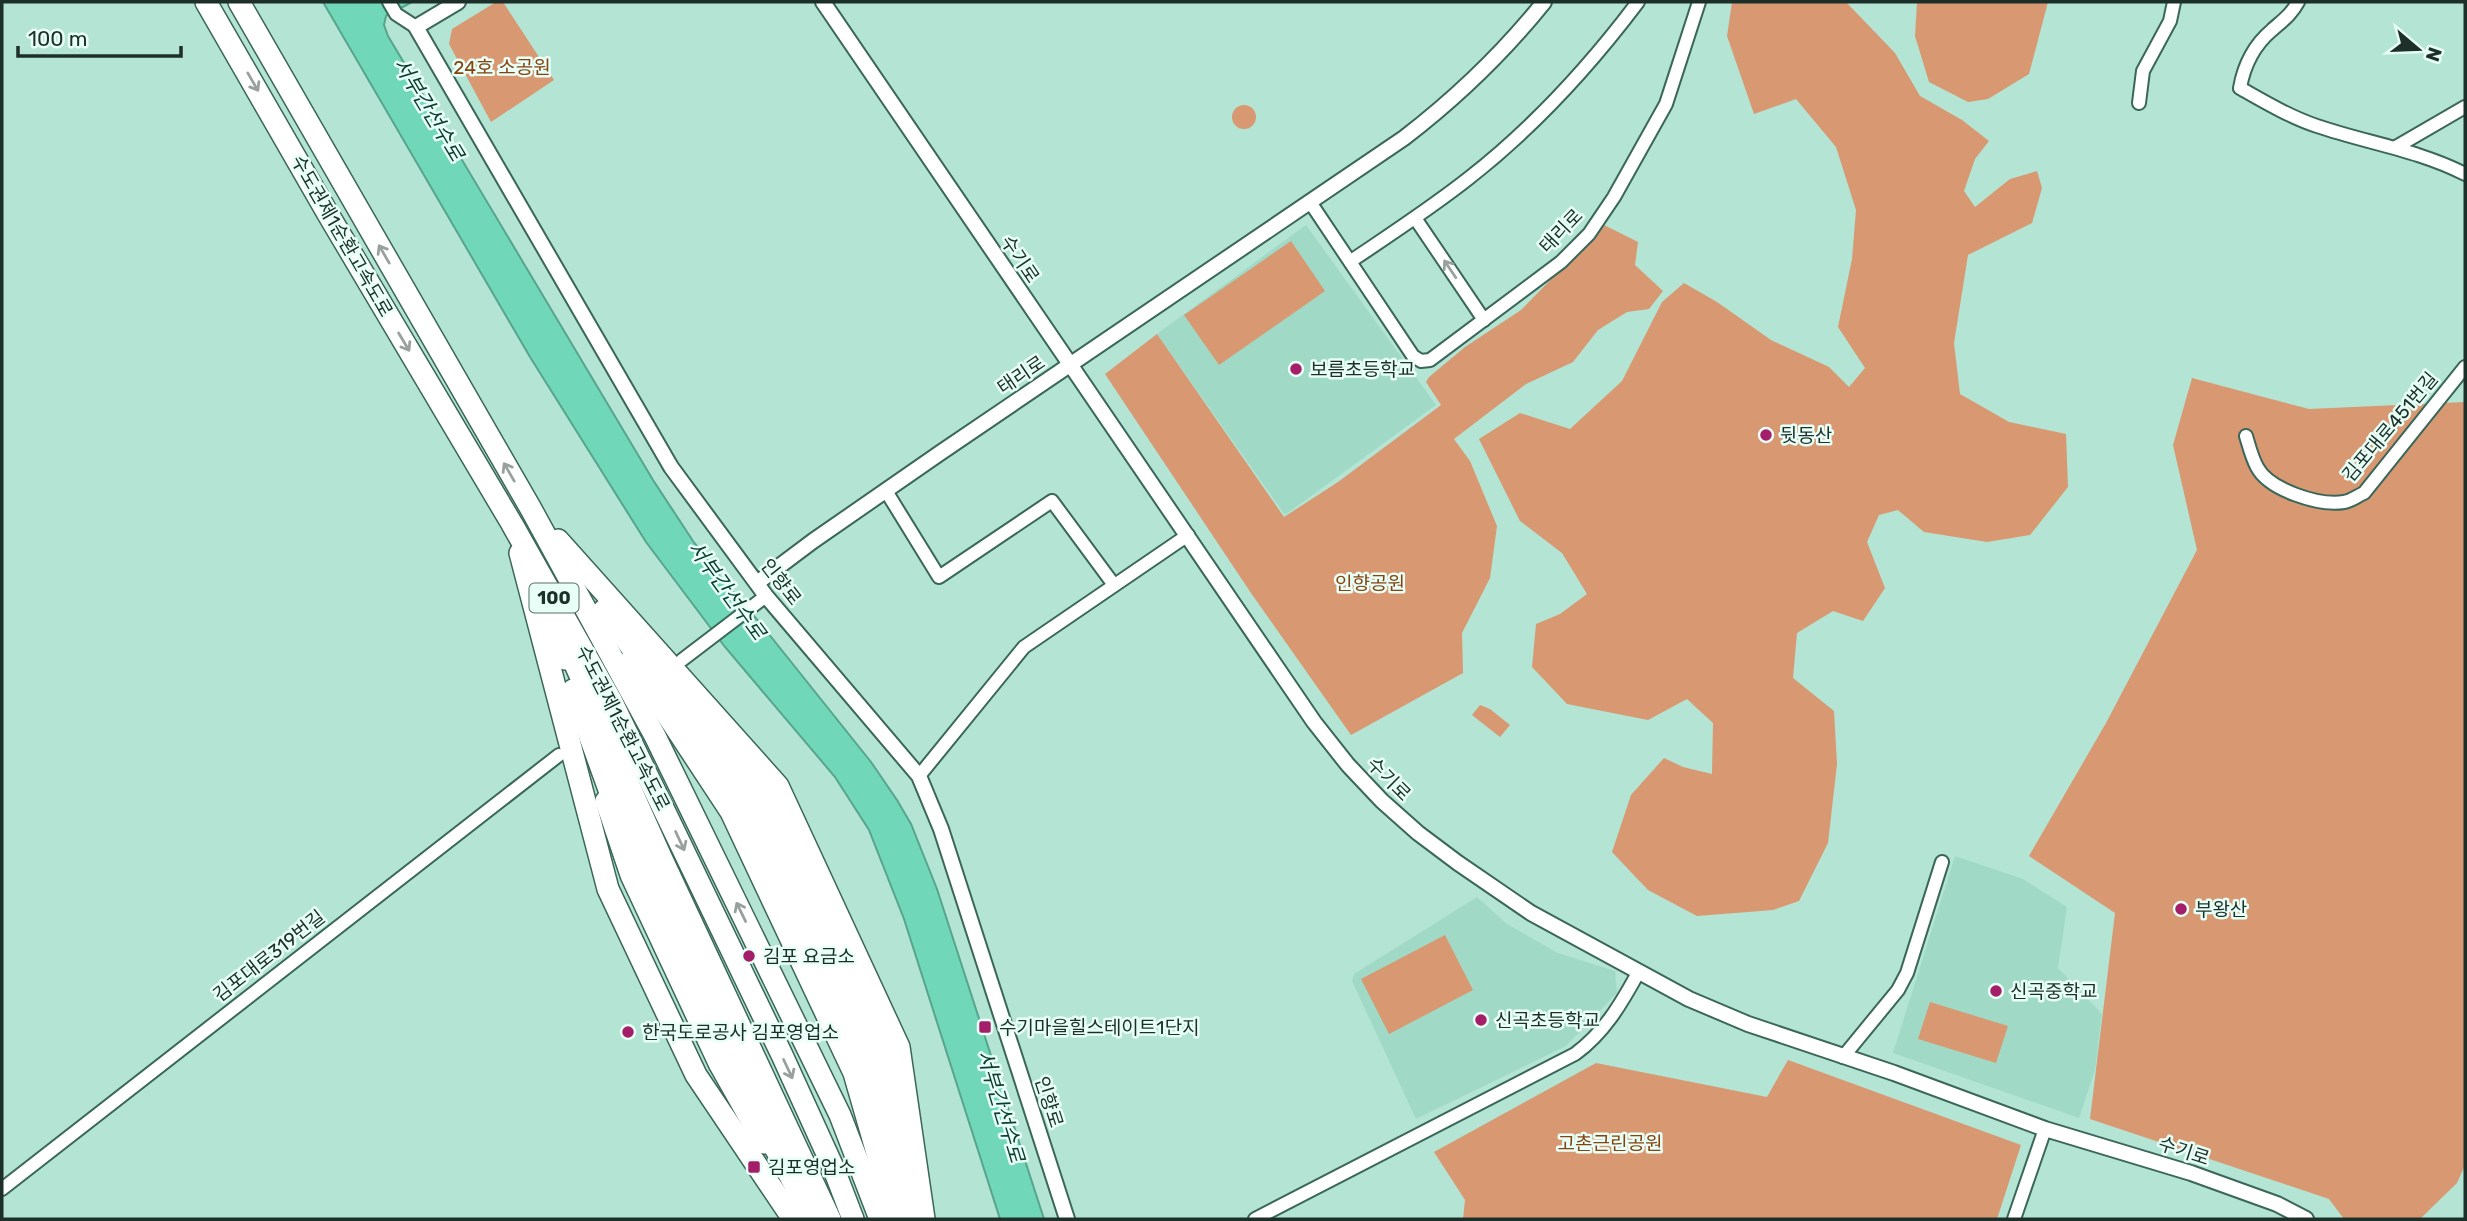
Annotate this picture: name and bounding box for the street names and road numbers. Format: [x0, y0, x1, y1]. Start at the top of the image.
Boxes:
street label: 수도권제1순환고속도로 [286, 151, 398, 321]
street label: 태리로 [1535, 204, 1587, 258]
street label: 수기로 [996, 231, 1044, 287]
street label: 태리로 [993, 351, 1049, 399]
street label: 김포대로451번길 [2338, 368, 2442, 486]
street label: 인향로 [756, 554, 806, 610]
road number: 100 [530, 584, 578, 612]
street label: 수도권제1순환고속도로 [571, 641, 675, 815]
street label: 수기로 [1362, 752, 1416, 806]
street label: 김포대로319번길 [209, 905, 329, 1007]
street label: 인향로 [1030, 1074, 1068, 1130]
street label: 수기로 [2156, 1132, 2212, 1170]

